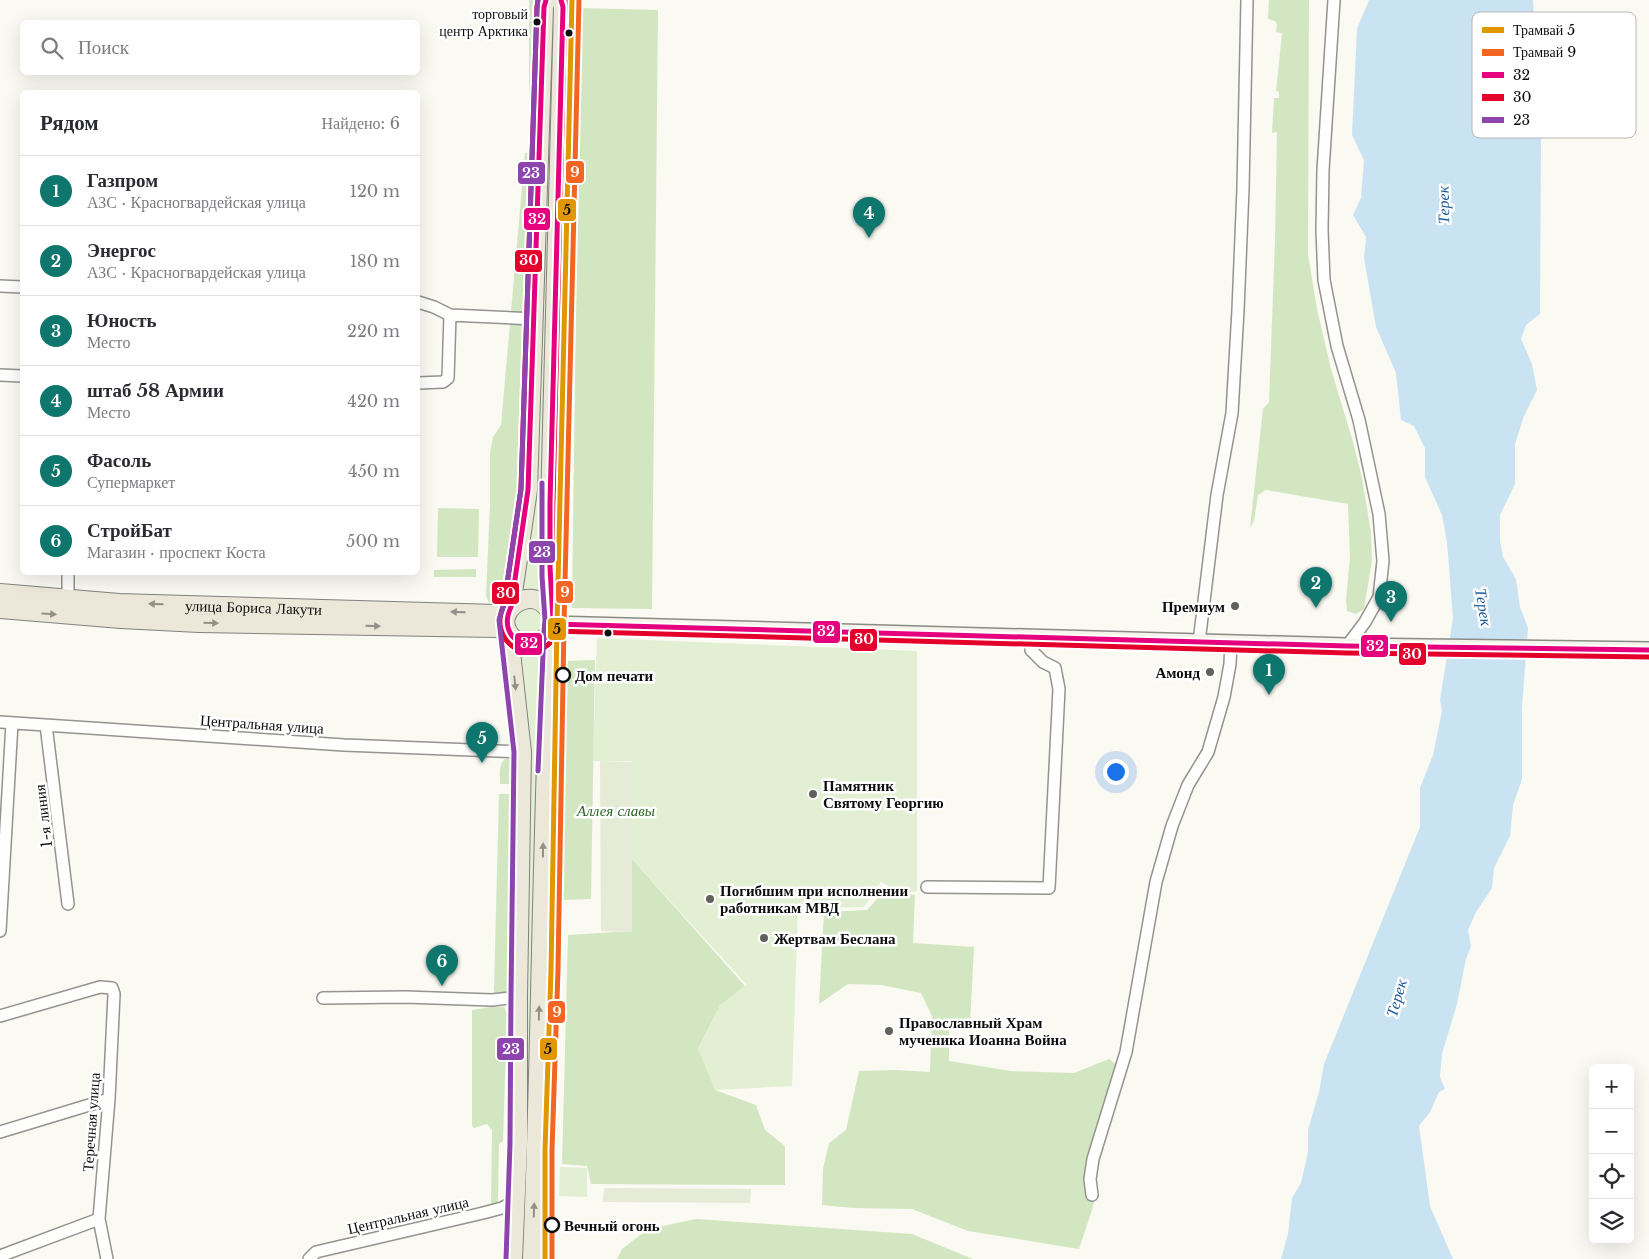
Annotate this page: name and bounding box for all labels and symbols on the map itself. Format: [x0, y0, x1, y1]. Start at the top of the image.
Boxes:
place label: торговый центр Арктика [439, 5, 529, 40]
legend [1472, 12, 1636, 138]
marker: торговый центр Арктика [532, 17, 542, 27]
text: Трамвай 5 [1513, 21, 1575, 39]
unlabelled marker [564, 28, 574, 38]
text: Трамвай 9 [1513, 43, 1576, 61]
text: 32 [1513, 66, 1530, 84]
text: 30 [1513, 88, 1532, 106]
text: 23 [1513, 111, 1530, 129]
line badge: 9 [565, 160, 585, 184]
line badge: 23 [517, 161, 546, 185]
text: 9 [570, 163, 580, 181]
text: 23 [522, 164, 540, 182]
water label: Терек [1433, 185, 1453, 224]
pin: 4 [853, 197, 885, 238]
line badge: 5 [557, 198, 577, 222]
text: 5 [563, 201, 571, 219]
line badge: 32 [523, 207, 551, 231]
text: 32 [528, 210, 546, 228]
line badge: 30 [514, 249, 543, 273]
text: 30 [519, 251, 539, 269]
line badge: 23 [528, 540, 556, 564]
text: 23 [533, 543, 551, 561]
pin: 2 [1300, 567, 1332, 608]
line badge: 9 [555, 580, 574, 604]
line badge: 30 [491, 581, 520, 605]
pin: 3 [1375, 581, 1407, 622]
text: 9 [560, 583, 570, 601]
text: 30 [496, 584, 516, 602]
water label: Терек [1471, 587, 1497, 628]
street label: улица Бориса Лакути [185, 595, 322, 618]
place label: Премиум [1162, 597, 1225, 616]
one-way arrow [148, 600, 164, 608]
marker: Премиум [1229, 600, 1241, 612]
one-way arrow [450, 608, 466, 616]
one-way arrow [41, 610, 57, 618]
line badge: 5 [547, 617, 567, 641]
one-way arrow [203, 619, 219, 627]
text: 5 [553, 620, 561, 638]
line badge: 32 [812, 620, 841, 644]
one-way arrow [365, 622, 381, 630]
text: 32 [817, 622, 835, 640]
unlabelled marker [603, 628, 613, 638]
line badge: 30 [849, 628, 878, 652]
text: 30 [854, 630, 874, 648]
line badge: 32 [514, 632, 543, 656]
text: 32 [520, 634, 538, 652]
line badge: 32 [1360, 634, 1389, 658]
text: 32 [1366, 637, 1384, 655]
line badge: 30 [1398, 642, 1427, 666]
text: 30 [1402, 645, 1422, 663]
pin: 1 [1253, 654, 1285, 695]
place label: Амонд [1155, 663, 1200, 682]
place label: Дом печати [575, 666, 654, 685]
marker: Амонд [1204, 666, 1216, 678]
marker: Дом печати [555, 667, 571, 683]
one-way arrow [511, 675, 519, 691]
street label: Центральная улица [200, 710, 325, 738]
pin: 5 [466, 722, 498, 763]
your location [1103, 759, 1129, 785]
place label: Памятник Святому Георгию [823, 776, 944, 812]
street label: 1-я линия [30, 783, 56, 849]
marker: Памятник Святому Георгию [807, 788, 819, 800]
park label: Аллея славы [576, 801, 655, 820]
one-way arrow [539, 842, 547, 858]
place label: Погибшим при исполнении работникам МВД [720, 881, 908, 917]
marker: Погибшим при исполнении работникам МВД [704, 893, 716, 905]
place label: Жертвам Беслана [774, 929, 896, 948]
marker: Жертвам Беслана [758, 932, 770, 944]
pin: 6 [426, 945, 458, 986]
water label: Терек [1381, 976, 1411, 1019]
line badge: 9 [547, 1000, 566, 1024]
text: 9 [552, 1003, 562, 1021]
one-way arrow [535, 1005, 543, 1021]
place label: Православный Храм мученика Иоанна Война [899, 1013, 1067, 1049]
marker: Православный Храм мученика Иоанна Война [883, 1025, 895, 1037]
line badge: 23 [496, 1037, 525, 1061]
line badge: 5 [539, 1037, 558, 1061]
text: 23 [502, 1040, 520, 1058]
text: 5 [544, 1040, 552, 1058]
street label: Теречная улица [78, 1071, 104, 1172]
street label: Центральная улица [346, 1192, 471, 1238]
one-way arrow [530, 1202, 538, 1218]
place label: Вечный огонь [564, 1216, 660, 1235]
marker: Вечный огонь [544, 1217, 560, 1233]

